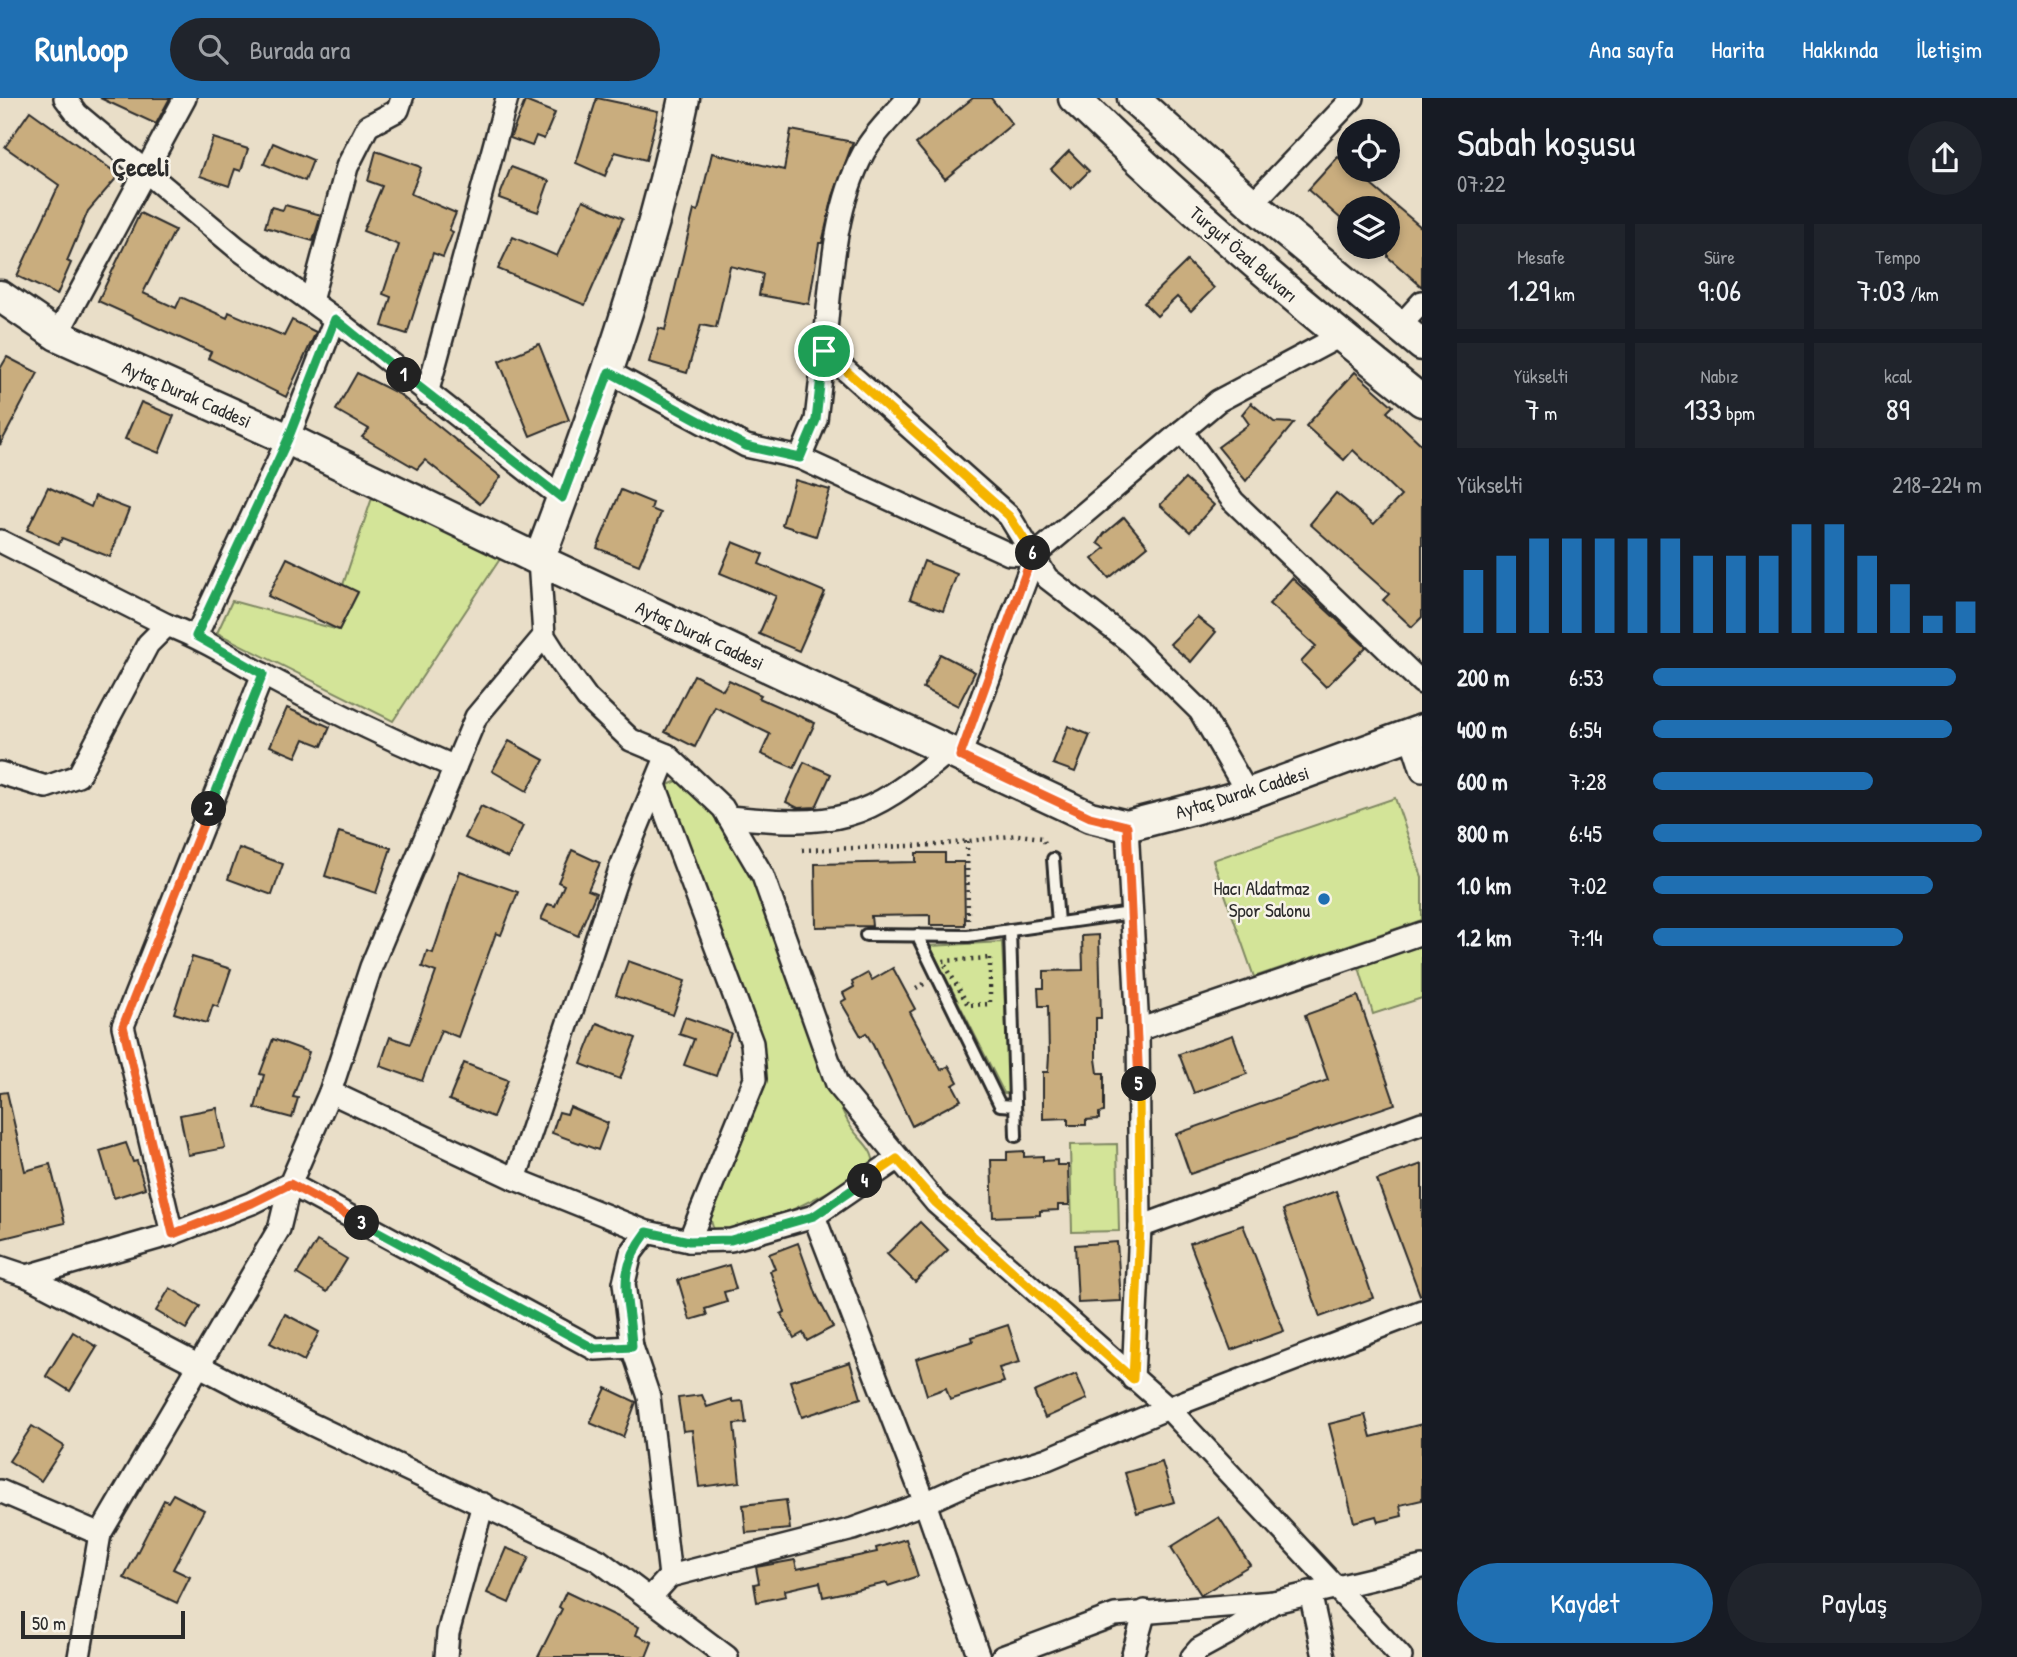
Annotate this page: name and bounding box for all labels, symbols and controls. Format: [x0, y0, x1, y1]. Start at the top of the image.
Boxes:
search box [170, 18, 660, 81]
text: Runloop [35, 27, 128, 71]
icon: search [194, 30, 232, 68]
text: Burada ara [250, 32, 350, 67]
text: Ana sayfa [1589, 33, 1673, 65]
text: Harita [1711, 33, 1764, 65]
text: Hakkında [1802, 33, 1878, 65]
text: İletişim [1916, 33, 1982, 65]
text: Sabah koşusu [1457, 116, 1635, 168]
map controls [1337, 119, 1400, 259]
button: locate [1337, 119, 1400, 182]
button: share [1908, 121, 1982, 195]
district label: Çeceli [112, 149, 170, 184]
text: 07:22 [1457, 168, 1506, 199]
button: layers [1337, 196, 1400, 259]
street label: Turgut Özal Bulvarı [1184, 200, 1304, 308]
text: Mesafe [1517, 244, 1565, 270]
text: Süre [1704, 244, 1735, 270]
text: Tempo [1875, 244, 1920, 270]
text: 1.29 [1507, 270, 1550, 310]
text: 9:06 [1698, 270, 1741, 310]
text: 7:03 [1857, 270, 1906, 310]
text: km [1550, 281, 1575, 307]
text: /km [1906, 281, 1939, 307]
pin [794, 321, 854, 381]
icon: arrive [805, 332, 843, 370]
street label: Aytaç Durak Caddesi [118, 354, 256, 434]
pin: 1 [386, 358, 422, 392]
text: 1 [400, 361, 407, 387]
text: Yükselti [1514, 363, 1568, 389]
text: Nabız [1701, 363, 1738, 389]
text: kcal [1884, 363, 1912, 389]
text: 7 [1525, 389, 1540, 429]
text: 133 [1684, 389, 1722, 429]
text: 89 [1886, 389, 1910, 429]
text: m [1540, 400, 1557, 426]
text: bpm [1722, 400, 1755, 426]
text: Yükselti [1457, 469, 1523, 500]
text: 218–224 m [1892, 469, 1982, 500]
pin: 6 [1016, 536, 1050, 570]
text: 6 [1029, 539, 1036, 565]
street label: Aytaç Durak Caddesi [632, 594, 768, 676]
text: 200 m [1457, 662, 1509, 693]
text: 6:53 [1569, 662, 1604, 693]
text: 400 m [1457, 714, 1507, 745]
text: 6:54 [1569, 714, 1602, 745]
street label: Aytaç Durak Caddesi [1172, 759, 1312, 825]
text: 600 m [1457, 766, 1508, 797]
text: 7:28 [1569, 766, 1606, 797]
pin: 2 [192, 792, 227, 826]
text: 2 [204, 795, 213, 821]
text: 800 m [1457, 818, 1509, 849]
text: 6:45 [1569, 818, 1602, 849]
text: 1.0 km [1457, 870, 1511, 901]
text: 7:02 [1569, 870, 1607, 901]
place label: Hacı Aldatmaz Spor Salonu [1213, 875, 1310, 923]
marker: Hacı Aldatmaz Spor Salonu [1316, 891, 1332, 907]
text: 1.2 km [1457, 922, 1512, 953]
text: 7:14 [1569, 922, 1603, 953]
pin: 5 [1122, 1066, 1156, 1102]
text: 5 [1134, 1070, 1143, 1096]
pin: 4 [848, 1164, 882, 1198]
text: 4 [861, 1167, 868, 1193]
pin: 3 [344, 1206, 380, 1240]
text: 3 [357, 1209, 366, 1235]
button: Kaydet [1457, 1563, 1713, 1643]
button: Paylaş [1727, 1563, 1982, 1643]
scale bar [21, 1608, 186, 1640]
text: 50 m [32, 1610, 66, 1636]

